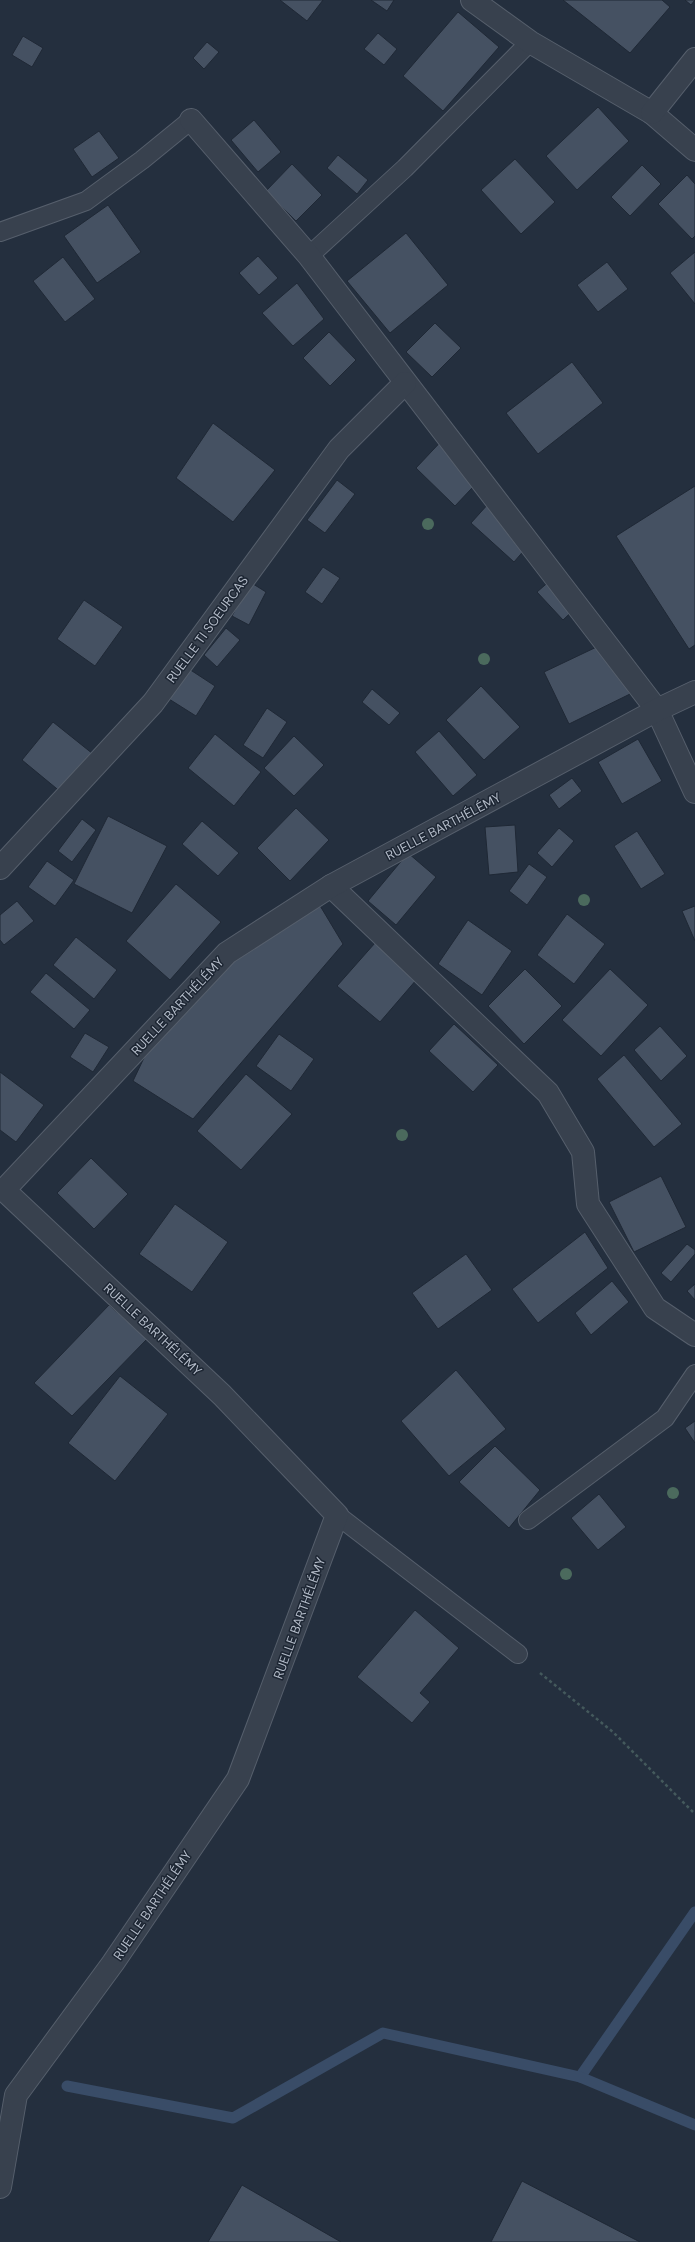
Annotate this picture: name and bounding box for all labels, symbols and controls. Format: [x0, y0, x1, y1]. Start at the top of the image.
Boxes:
street label: RUELLE TI SOEURCAS [163, 572, 252, 686]
street label: RUELLE BARTHÉLÉMY [382, 788, 504, 864]
street label: RUELLE BARTHÉLÉMY [127, 953, 228, 1059]
street label: RUELLE BARTHÉLÉMY [100, 1279, 206, 1380]
street label: RUELLE BARTHÉLÉMY [269, 1554, 330, 1681]
street label: RUELLE BARTHÉLÉMY [109, 1846, 196, 1963]

